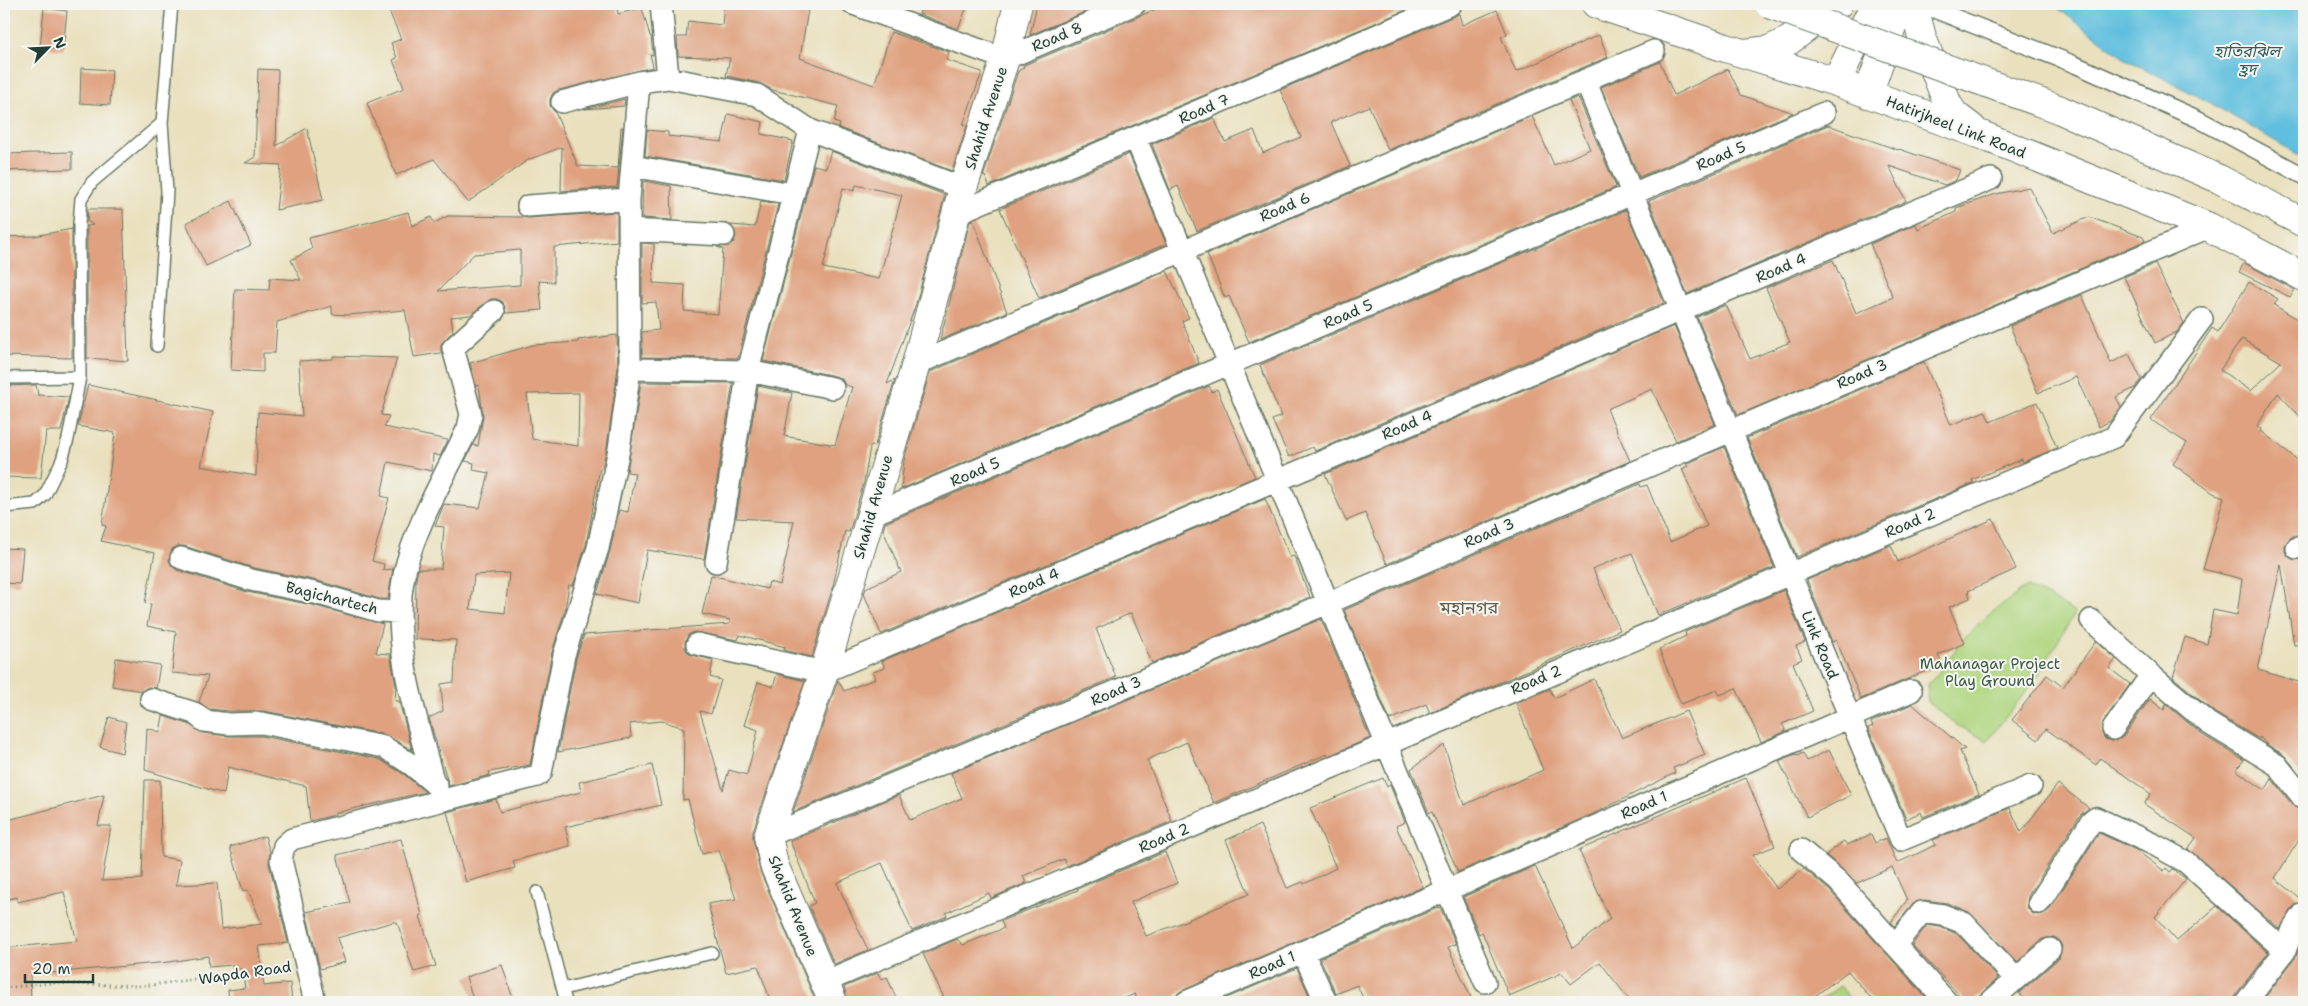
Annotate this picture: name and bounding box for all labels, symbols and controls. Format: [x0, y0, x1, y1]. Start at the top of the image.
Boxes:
street label: Road 8 [1029, 17, 1085, 57]
north arrow [22, 22, 72, 72]
text: N [49, 34, 70, 51]
water label: হাতিরঝিল হ্রদ [2214, 41, 2284, 80]
street label: Shahid Avenue [960, 64, 1012, 172]
street label: Road 7 [1176, 89, 1232, 129]
street label: Hatirjheel Link Road [1883, 91, 2030, 163]
street label: Road 5 [1693, 137, 1749, 175]
street label: Road 6 [1257, 187, 1313, 227]
street label: Road 4 [1753, 248, 1809, 288]
street label: Road 5 [1320, 295, 1376, 333]
street label: Road 3 [1834, 354, 1890, 394]
street label: Road 4 [1379, 405, 1435, 445]
street label: Shahid Avenue [849, 453, 897, 561]
street label: Road 5 [947, 453, 1003, 491]
street label: Road 2 [1882, 503, 1938, 543]
street label: Road 3 [1461, 513, 1517, 553]
street label: Road 4 [1006, 563, 1062, 603]
street label: Bagichartech [284, 577, 380, 619]
district label: মহানগর [1439, 596, 1499, 620]
street label: Link Road [1797, 608, 1844, 683]
park label: Mahanagar Project Play Ground [1920, 654, 2060, 691]
street label: Road 2 [1508, 660, 1564, 700]
street label: Road 3 [1088, 671, 1144, 711]
street label: Road 1 [1618, 786, 1670, 824]
street label: Road 2 [1136, 818, 1192, 858]
street label: Shahid Avenue [764, 852, 822, 960]
street label: Road 1 [1246, 946, 1298, 984]
scale bar [25, 951, 92, 983]
street label: Wapda Road [197, 957, 293, 989]
text: 20 m [32, 959, 71, 979]

